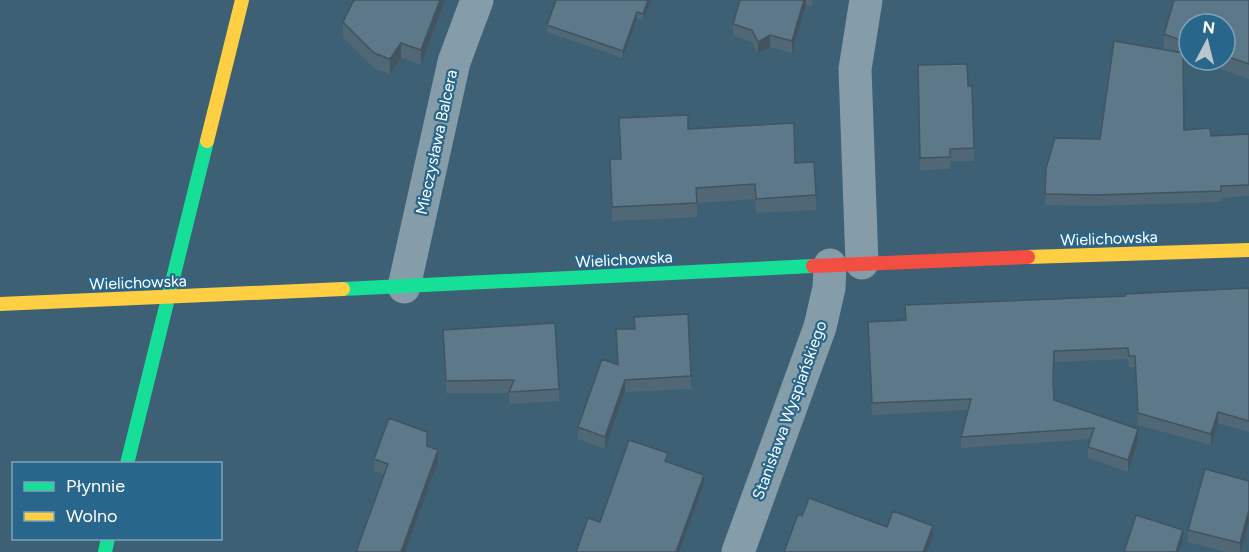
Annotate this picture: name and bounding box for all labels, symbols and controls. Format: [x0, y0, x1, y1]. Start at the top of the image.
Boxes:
north arrow [1177, 12, 1237, 72]
text: N [1201, 17, 1216, 38]
street label: Mieczysława Balcera [412, 68, 461, 216]
street label: Wielichowska [1060, 227, 1158, 250]
street label: Wielichowska [575, 247, 673, 272]
street label: Wielichowska [89, 271, 187, 294]
street label: Stanisława Wyspiańskiego [748, 318, 831, 502]
legend [12, 462, 222, 540]
text: Płynnie [66, 475, 125, 497]
text: Wolno [66, 505, 117, 527]

